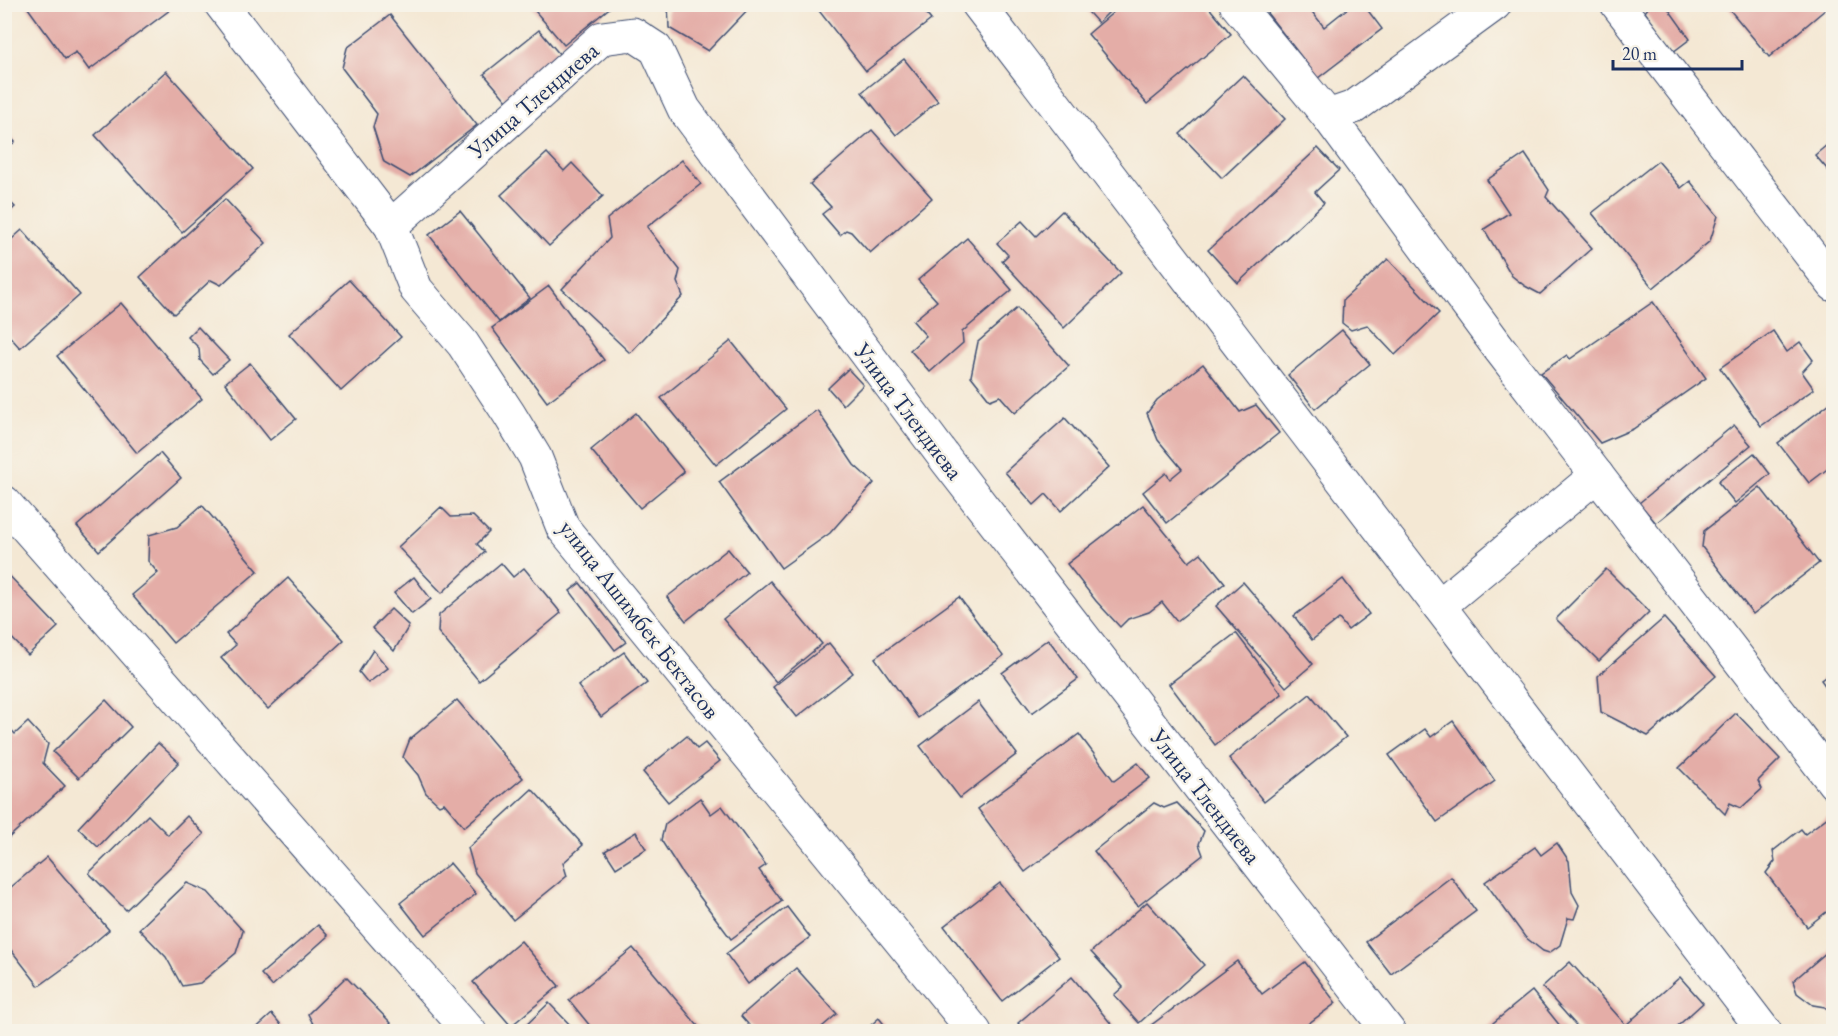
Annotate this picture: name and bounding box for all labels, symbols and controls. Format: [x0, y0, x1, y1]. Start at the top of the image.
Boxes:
scale bar [1613, 33, 1742, 71]
street label: Улица Тлендиева [460, 34, 605, 166]
text: 20 m [1622, 42, 1657, 65]
street label: Улица Тлендиева [847, 335, 971, 486]
street label: улица Ашимбек Бектасов [553, 513, 727, 725]
street label: Улица Тлендиева [1143, 721, 1269, 870]

